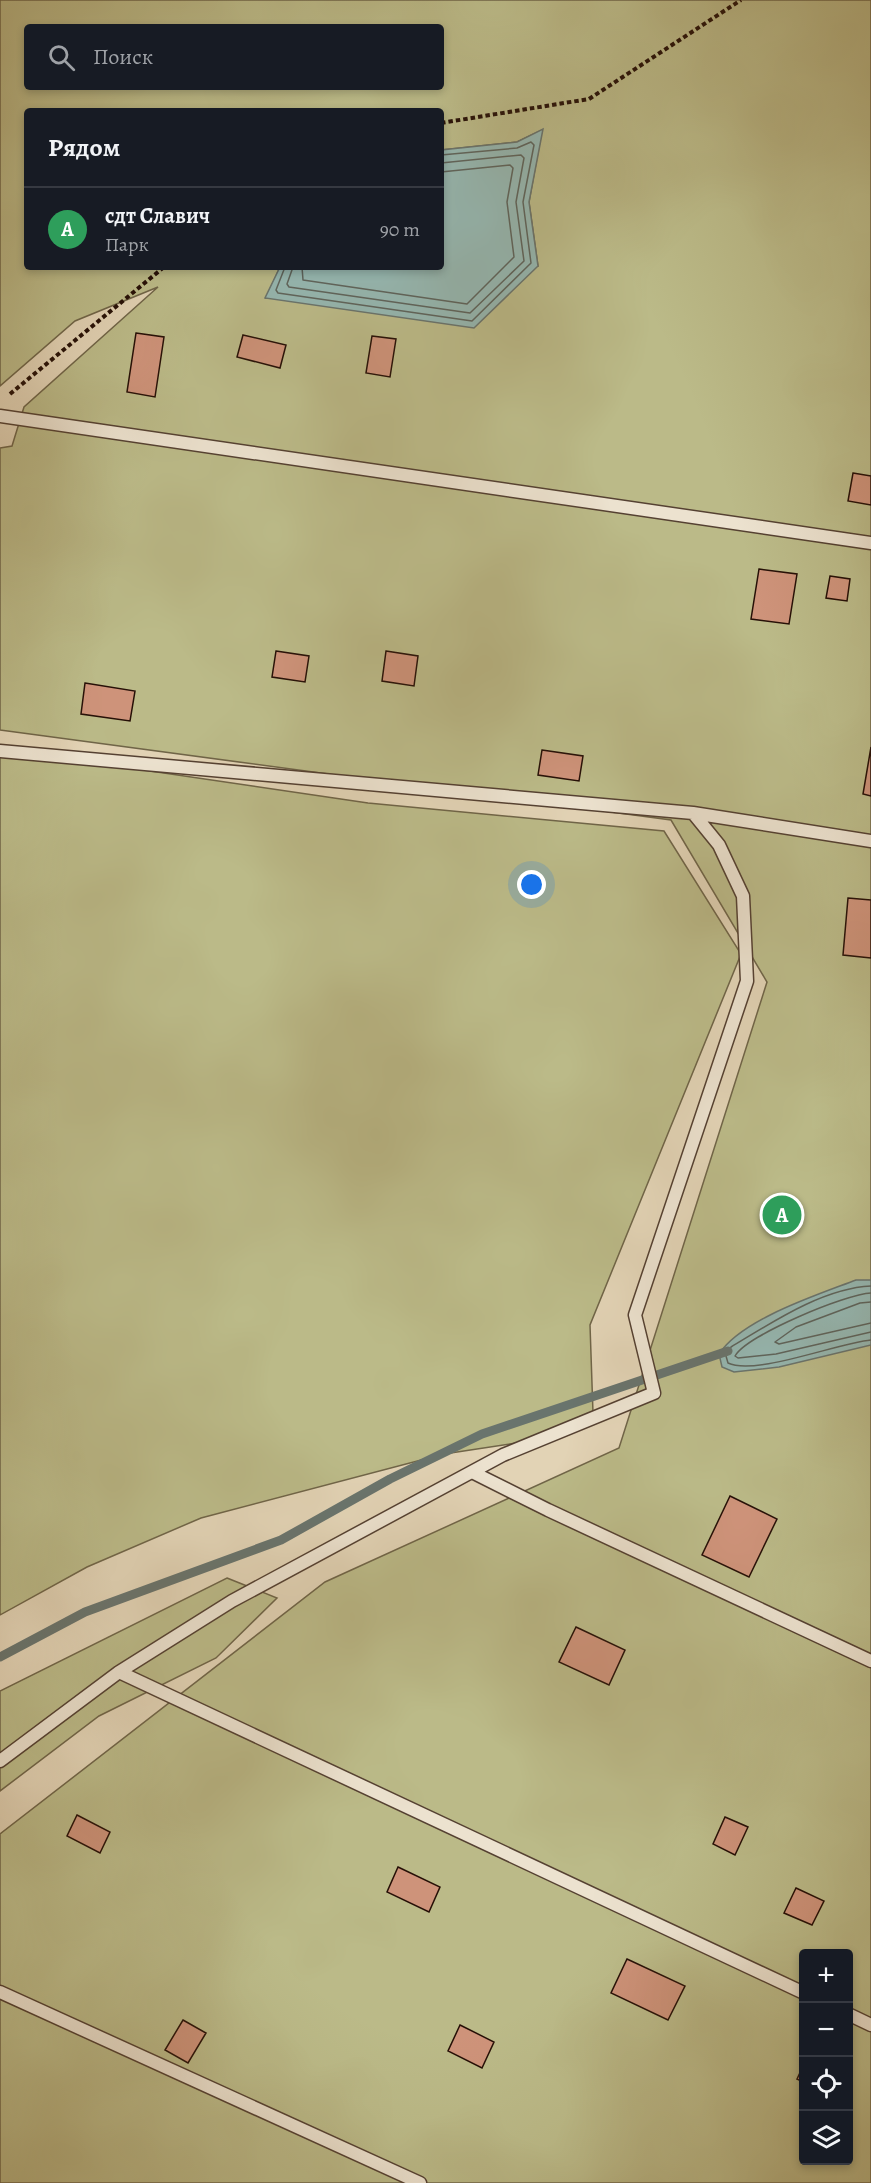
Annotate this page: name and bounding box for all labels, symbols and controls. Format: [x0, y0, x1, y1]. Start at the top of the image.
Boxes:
search box [24, 24, 444, 90]
icon: search [45, 41, 78, 74]
text: Поиск [93, 42, 153, 72]
text: Рядом [48, 130, 120, 165]
text: сдт Славич [105, 201, 210, 231]
text: A [61, 216, 74, 243]
text: 90 m [380, 216, 420, 243]
text: Парк [105, 231, 149, 258]
your location [517, 870, 546, 899]
pin: A [762, 1192, 802, 1238]
map controls [799, 1949, 853, 2165]
button: + [799, 1949, 853, 2003]
button: − [799, 2003, 853, 2057]
button: locate [799, 2057, 853, 2111]
button: layers [799, 2111, 853, 2165]

